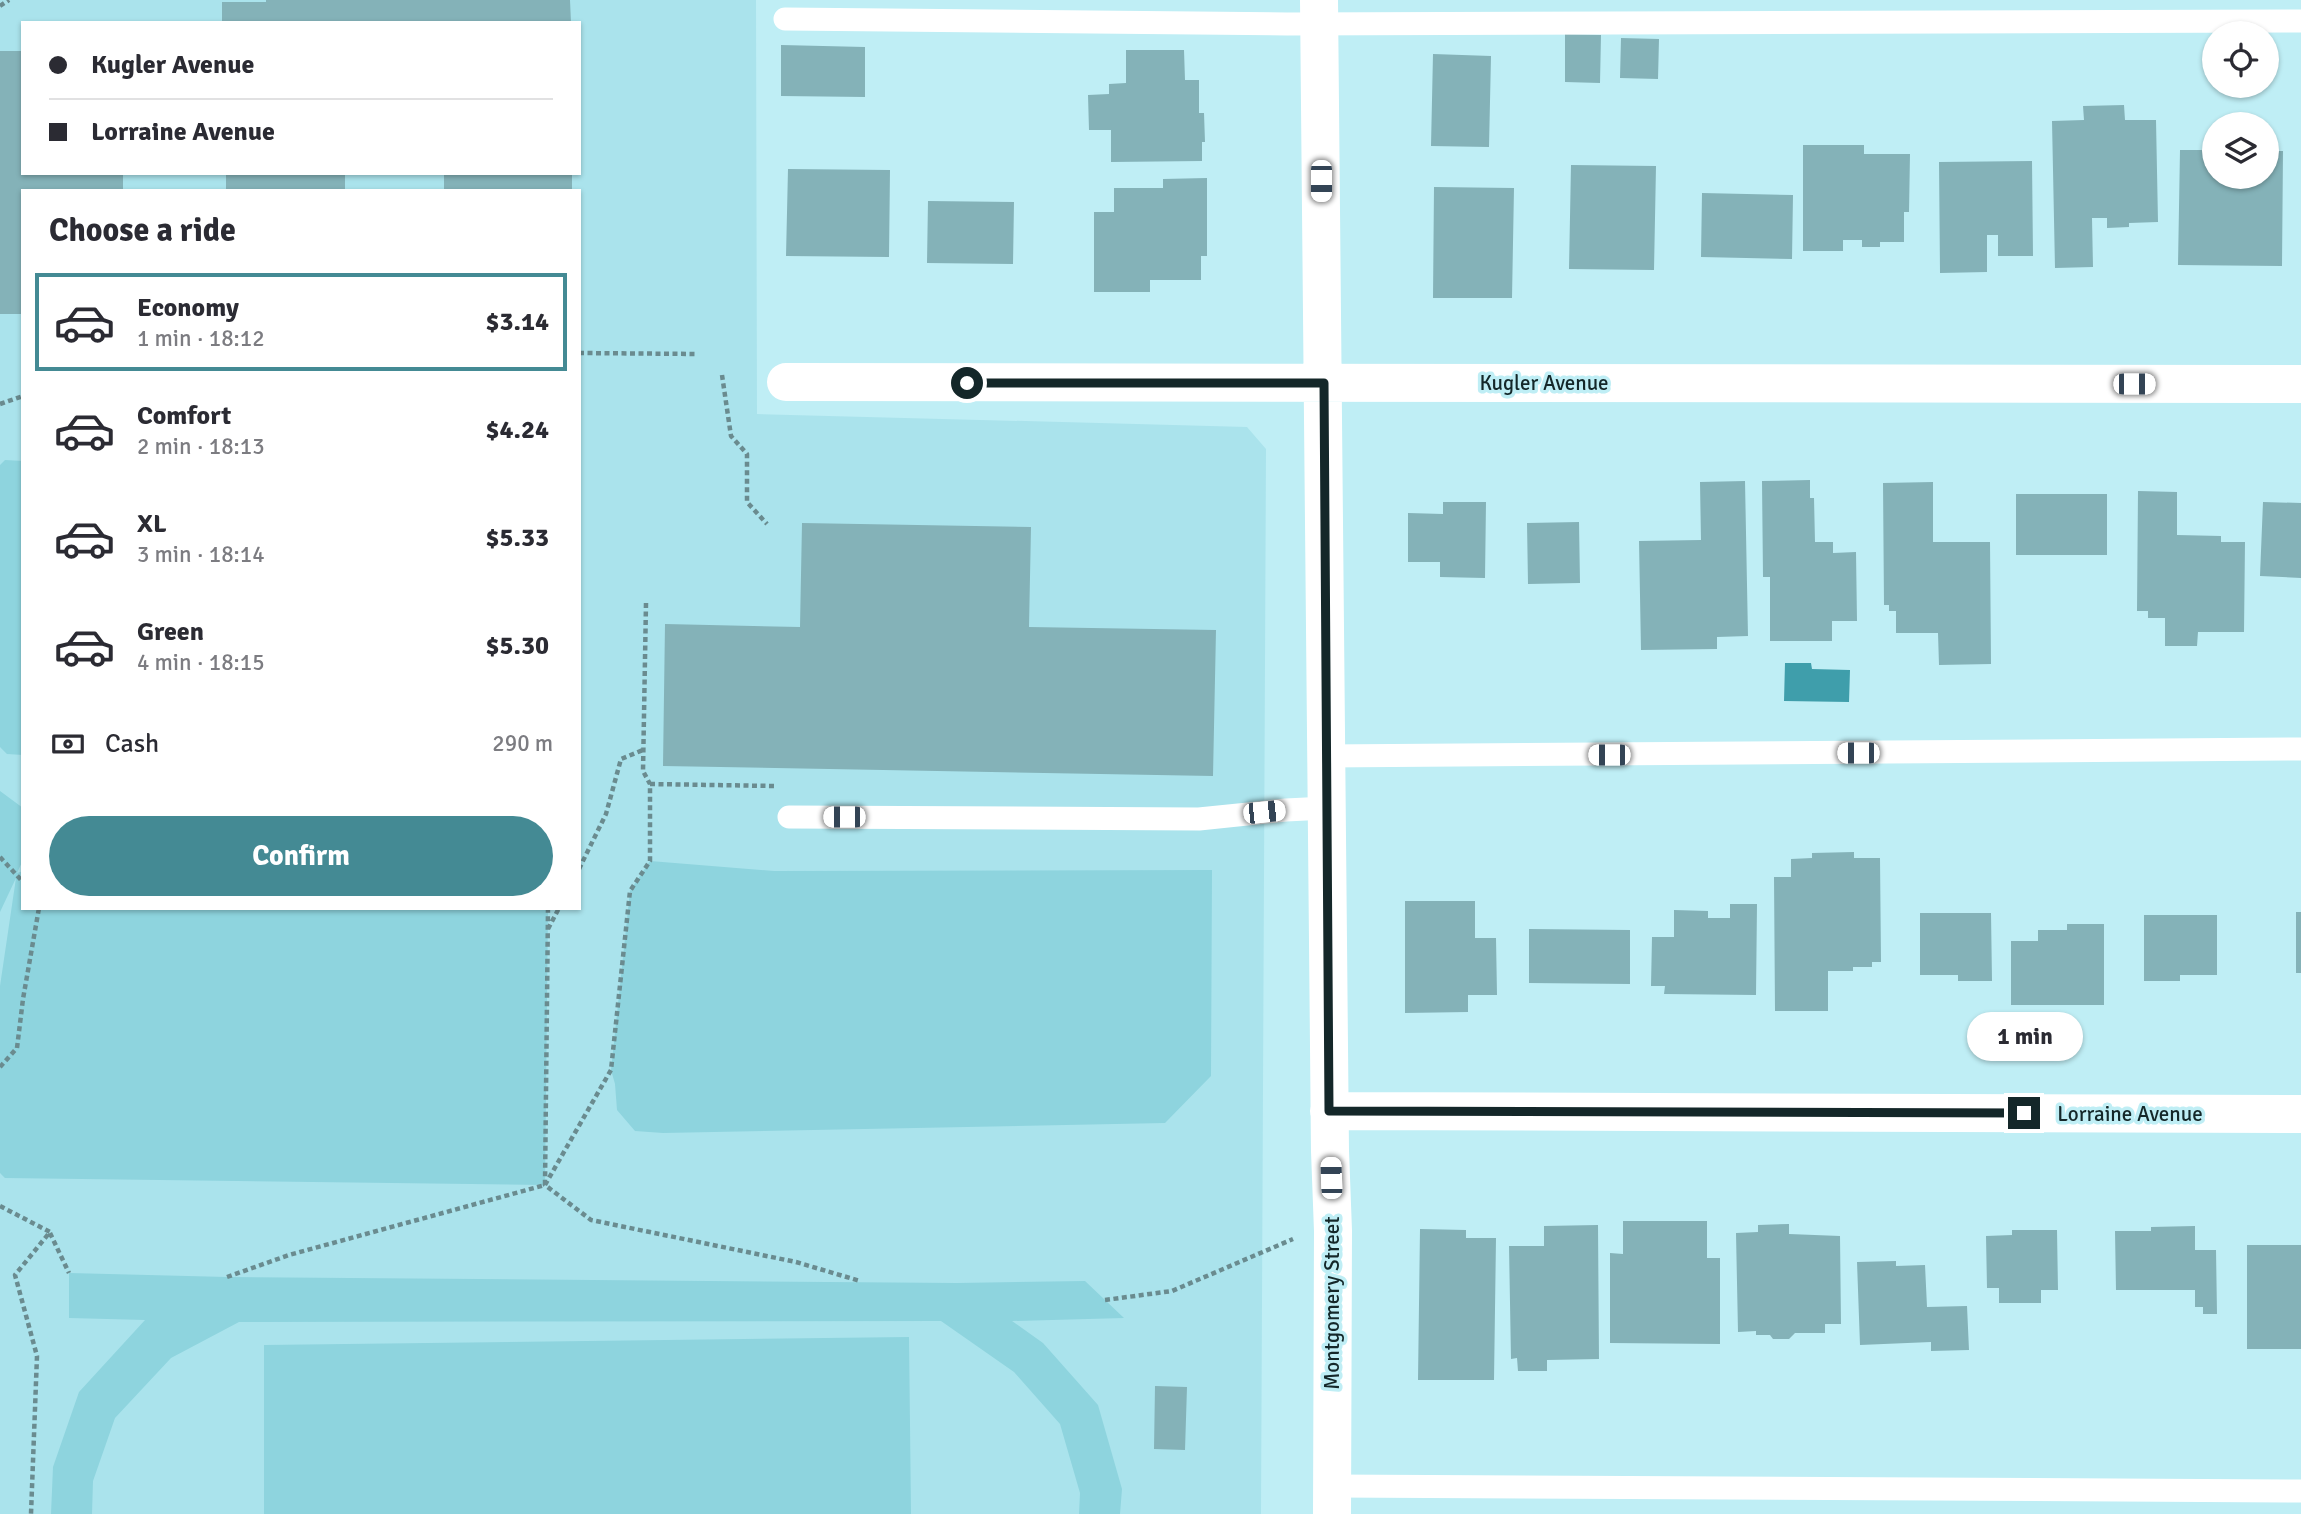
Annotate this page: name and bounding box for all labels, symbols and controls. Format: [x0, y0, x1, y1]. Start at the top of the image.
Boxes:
map controls [2202, 21, 2279, 189]
button: locate [2202, 21, 2279, 98]
text: Kugler Avenue [91, 49, 254, 81]
button: layers [2202, 112, 2279, 189]
text: Lorraine Avenue [91, 116, 275, 148]
car [1311, 160, 1332, 202]
text: Choose a ride [49, 211, 236, 250]
icon: car [53, 291, 116, 354]
text: Economy [137, 292, 239, 324]
text: $3.14 [485, 306, 549, 338]
text: 1 min · 18:12 [137, 324, 265, 353]
route start [951, 367, 983, 399]
street label: Kugler Avenue [1479, 370, 1609, 396]
car [2114, 374, 2156, 395]
icon: car [53, 399, 116, 462]
text: Comfort [137, 400, 231, 432]
text: $4.24 [485, 414, 549, 446]
text: 2 min · 18:13 [137, 432, 265, 461]
icon: car [53, 507, 116, 570]
text: XL [137, 508, 167, 540]
text: $5.33 [485, 522, 549, 554]
text: 3 min · 18:14 [137, 540, 265, 569]
icon: car [53, 615, 116, 678]
text: Green [137, 616, 204, 648]
text: $5.30 [485, 630, 549, 662]
text: 4 min · 18:15 [137, 648, 265, 677]
icon: cash [49, 725, 87, 763]
text: Cash [105, 728, 159, 760]
text: 290 m [492, 729, 553, 758]
car [1838, 743, 1880, 764]
car [1589, 745, 1631, 766]
car [1243, 799, 1286, 825]
car [824, 807, 866, 828]
button: Confirm [49, 816, 553, 896]
callout: 1 min [1966, 1012, 2082, 1060]
text: 1 min [1997, 1022, 2053, 1051]
route end [2008, 1097, 2040, 1129]
street label: Lorraine Avenue [2057, 1101, 2203, 1127]
car [1320, 1157, 1343, 1199]
street label: Montgomery Street [1319, 1216, 1345, 1390]

